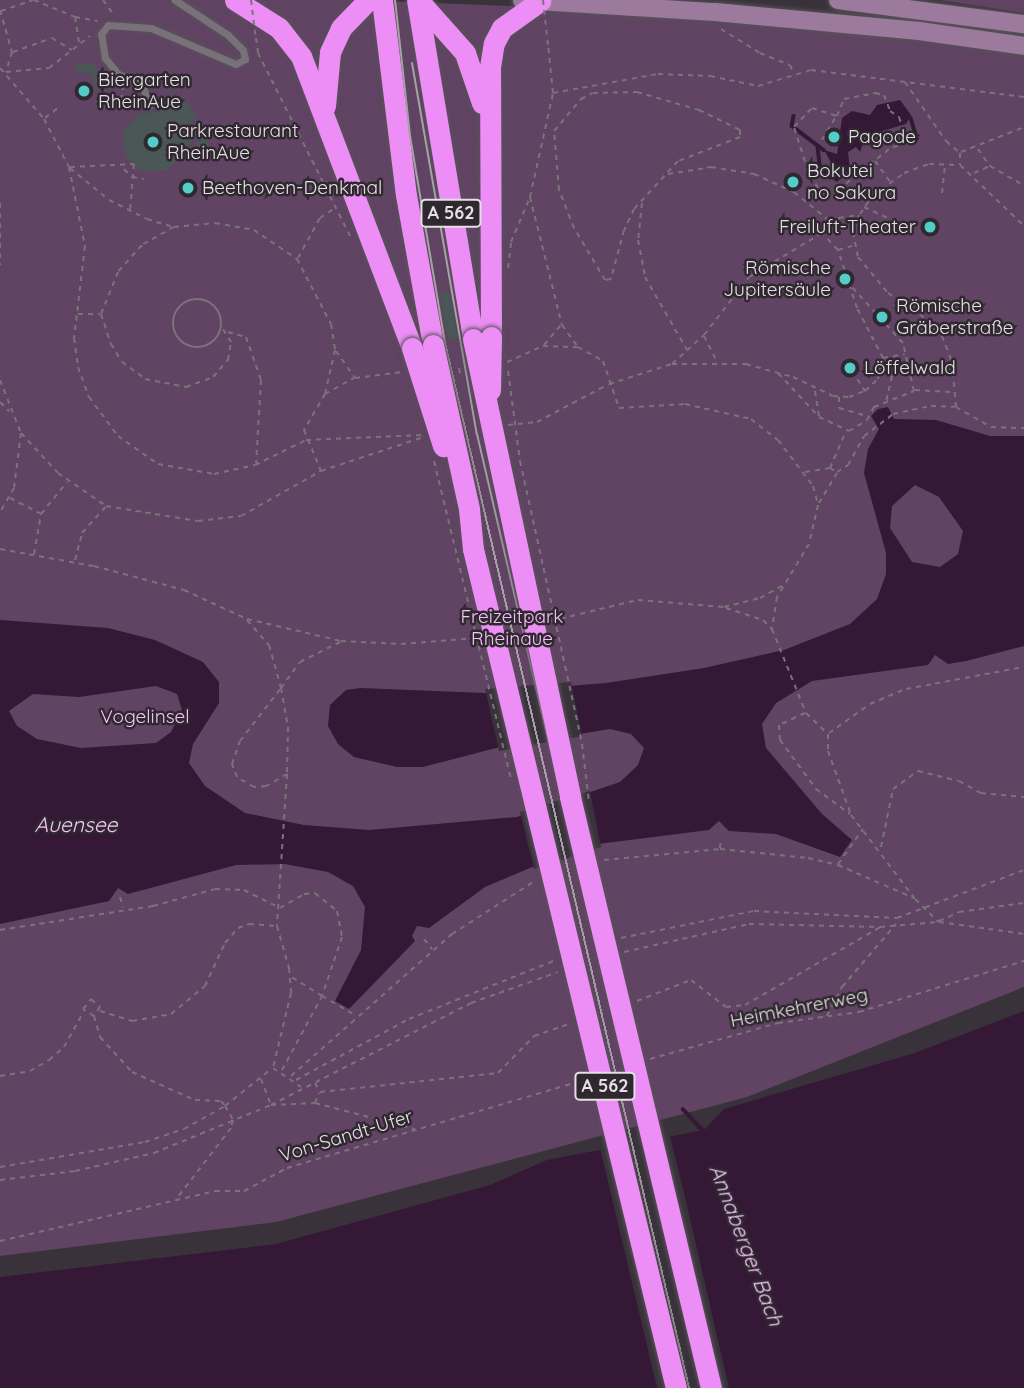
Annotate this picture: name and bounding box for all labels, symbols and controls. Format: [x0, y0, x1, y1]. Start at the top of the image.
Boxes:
place label: Biergarten RheinAue [98, 69, 191, 113]
marker: Biergarten RheinAue [76, 83, 92, 99]
place label: Parkrestaurant RheinAue [167, 120, 298, 164]
place label: Pagode [848, 126, 916, 148]
marker: Pagode [826, 129, 842, 145]
marker: Parkrestaurant RheinAue [145, 134, 161, 150]
place label: Bokutei no Sakura [807, 160, 896, 204]
marker: Bokutei no Sakura [785, 174, 801, 190]
place label: Beethoven-Denkmal [202, 177, 382, 199]
marker: Beethoven-Denkmal [180, 180, 196, 196]
road number: A 562 [420, 198, 482, 228]
place label: Freiluft-Theater [779, 216, 916, 238]
marker: Freiluft-Theater [922, 219, 938, 235]
place label: Römische Jupitersäule [723, 257, 831, 301]
marker: Römische Jupitersäule [837, 271, 853, 287]
place label: Römische Gräberstraße [896, 295, 1014, 339]
marker: Römische Gräberstraße [874, 309, 890, 325]
place label: Löffelwald [864, 357, 956, 379]
marker: Löffelwald [842, 360, 858, 376]
park label: Freizeitpark Rheinaue [461, 606, 563, 650]
park label: Vogelinsel [100, 706, 190, 728]
water label: Auensee [35, 811, 117, 837]
street label: Heimkehrerweg [728, 983, 870, 1033]
road number: A 562 [574, 1072, 636, 1100]
street label: Von-Sandt-Ufer [277, 1105, 415, 1167]
water label: Annaberger Bach [705, 1161, 789, 1329]

